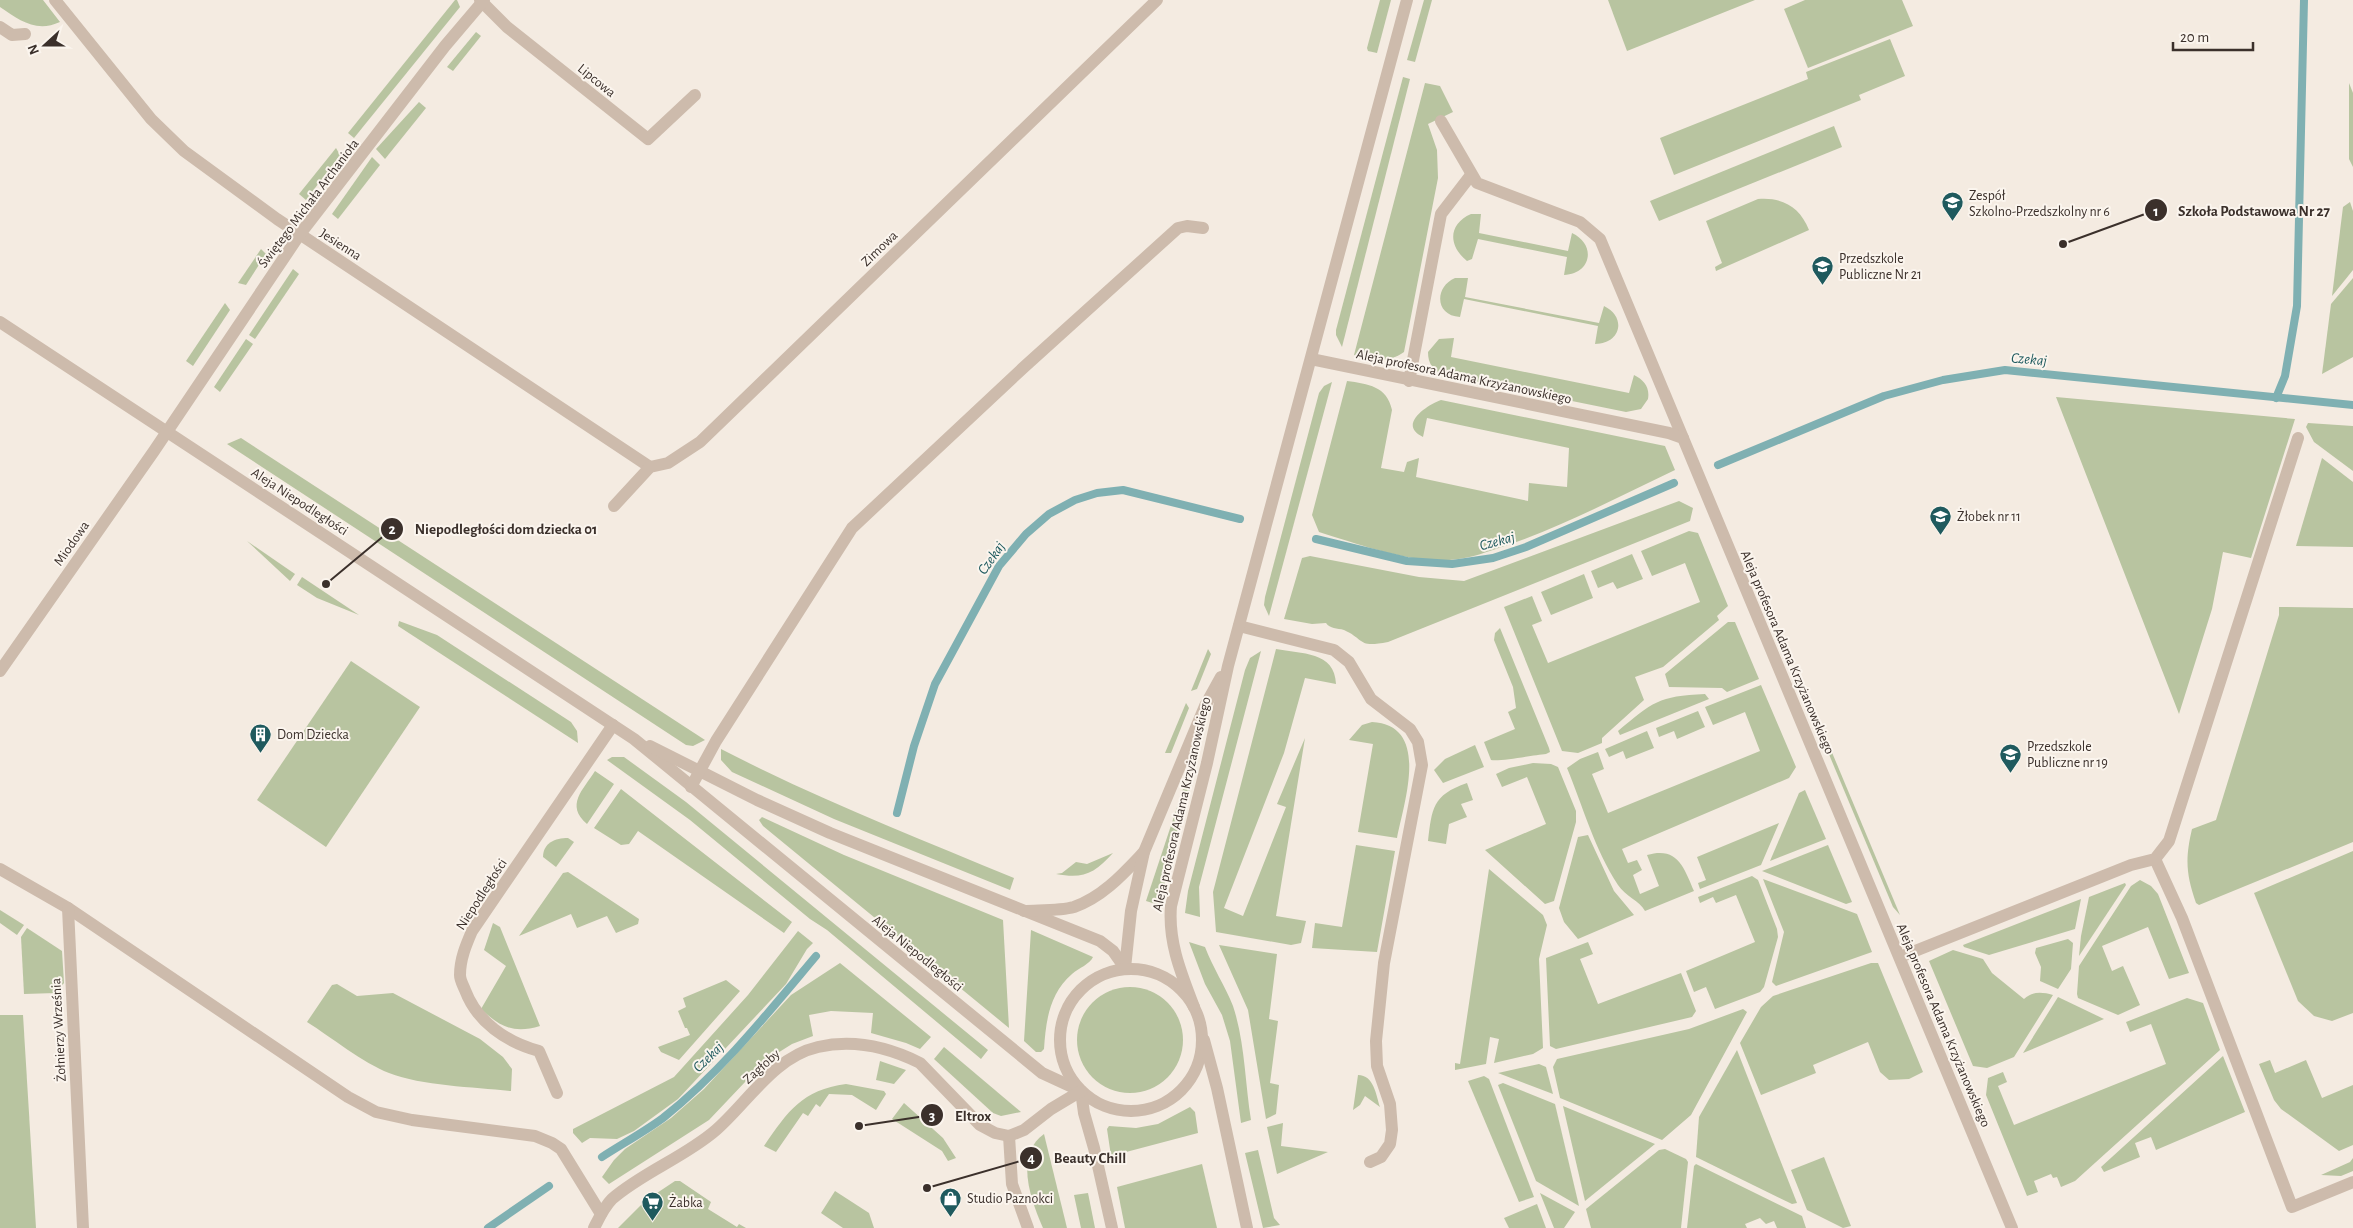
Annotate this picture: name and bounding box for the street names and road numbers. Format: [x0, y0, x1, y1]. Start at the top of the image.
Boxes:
street label: Lipcowa [575, 61, 618, 100]
street label: Świętego Michała Archanioła [253, 134, 362, 271]
street label: Jesienna [317, 226, 364, 264]
street label: Zimowa [859, 228, 901, 269]
street label: Aleja profesora Adama Krzyżanowskiego [1355, 347, 1573, 407]
street label: Aleja Niepodległości [249, 465, 350, 538]
street label: Miodowa [51, 518, 92, 568]
street label: Aleja profesora Adama Krzyżanowskiego [1738, 549, 1836, 756]
street label: Aleja profesora Adama Krzyżanowskiego [1150, 696, 1214, 913]
street label: Niepodległości [454, 856, 510, 933]
street label: Aleja Niepodległości [869, 913, 965, 995]
street label: Aleja profesora Adama Krzyżanowskiego [1894, 922, 1992, 1129]
street label: Żołnierzy Września [46, 977, 69, 1082]
street label: Zagłoby [741, 1047, 783, 1087]

